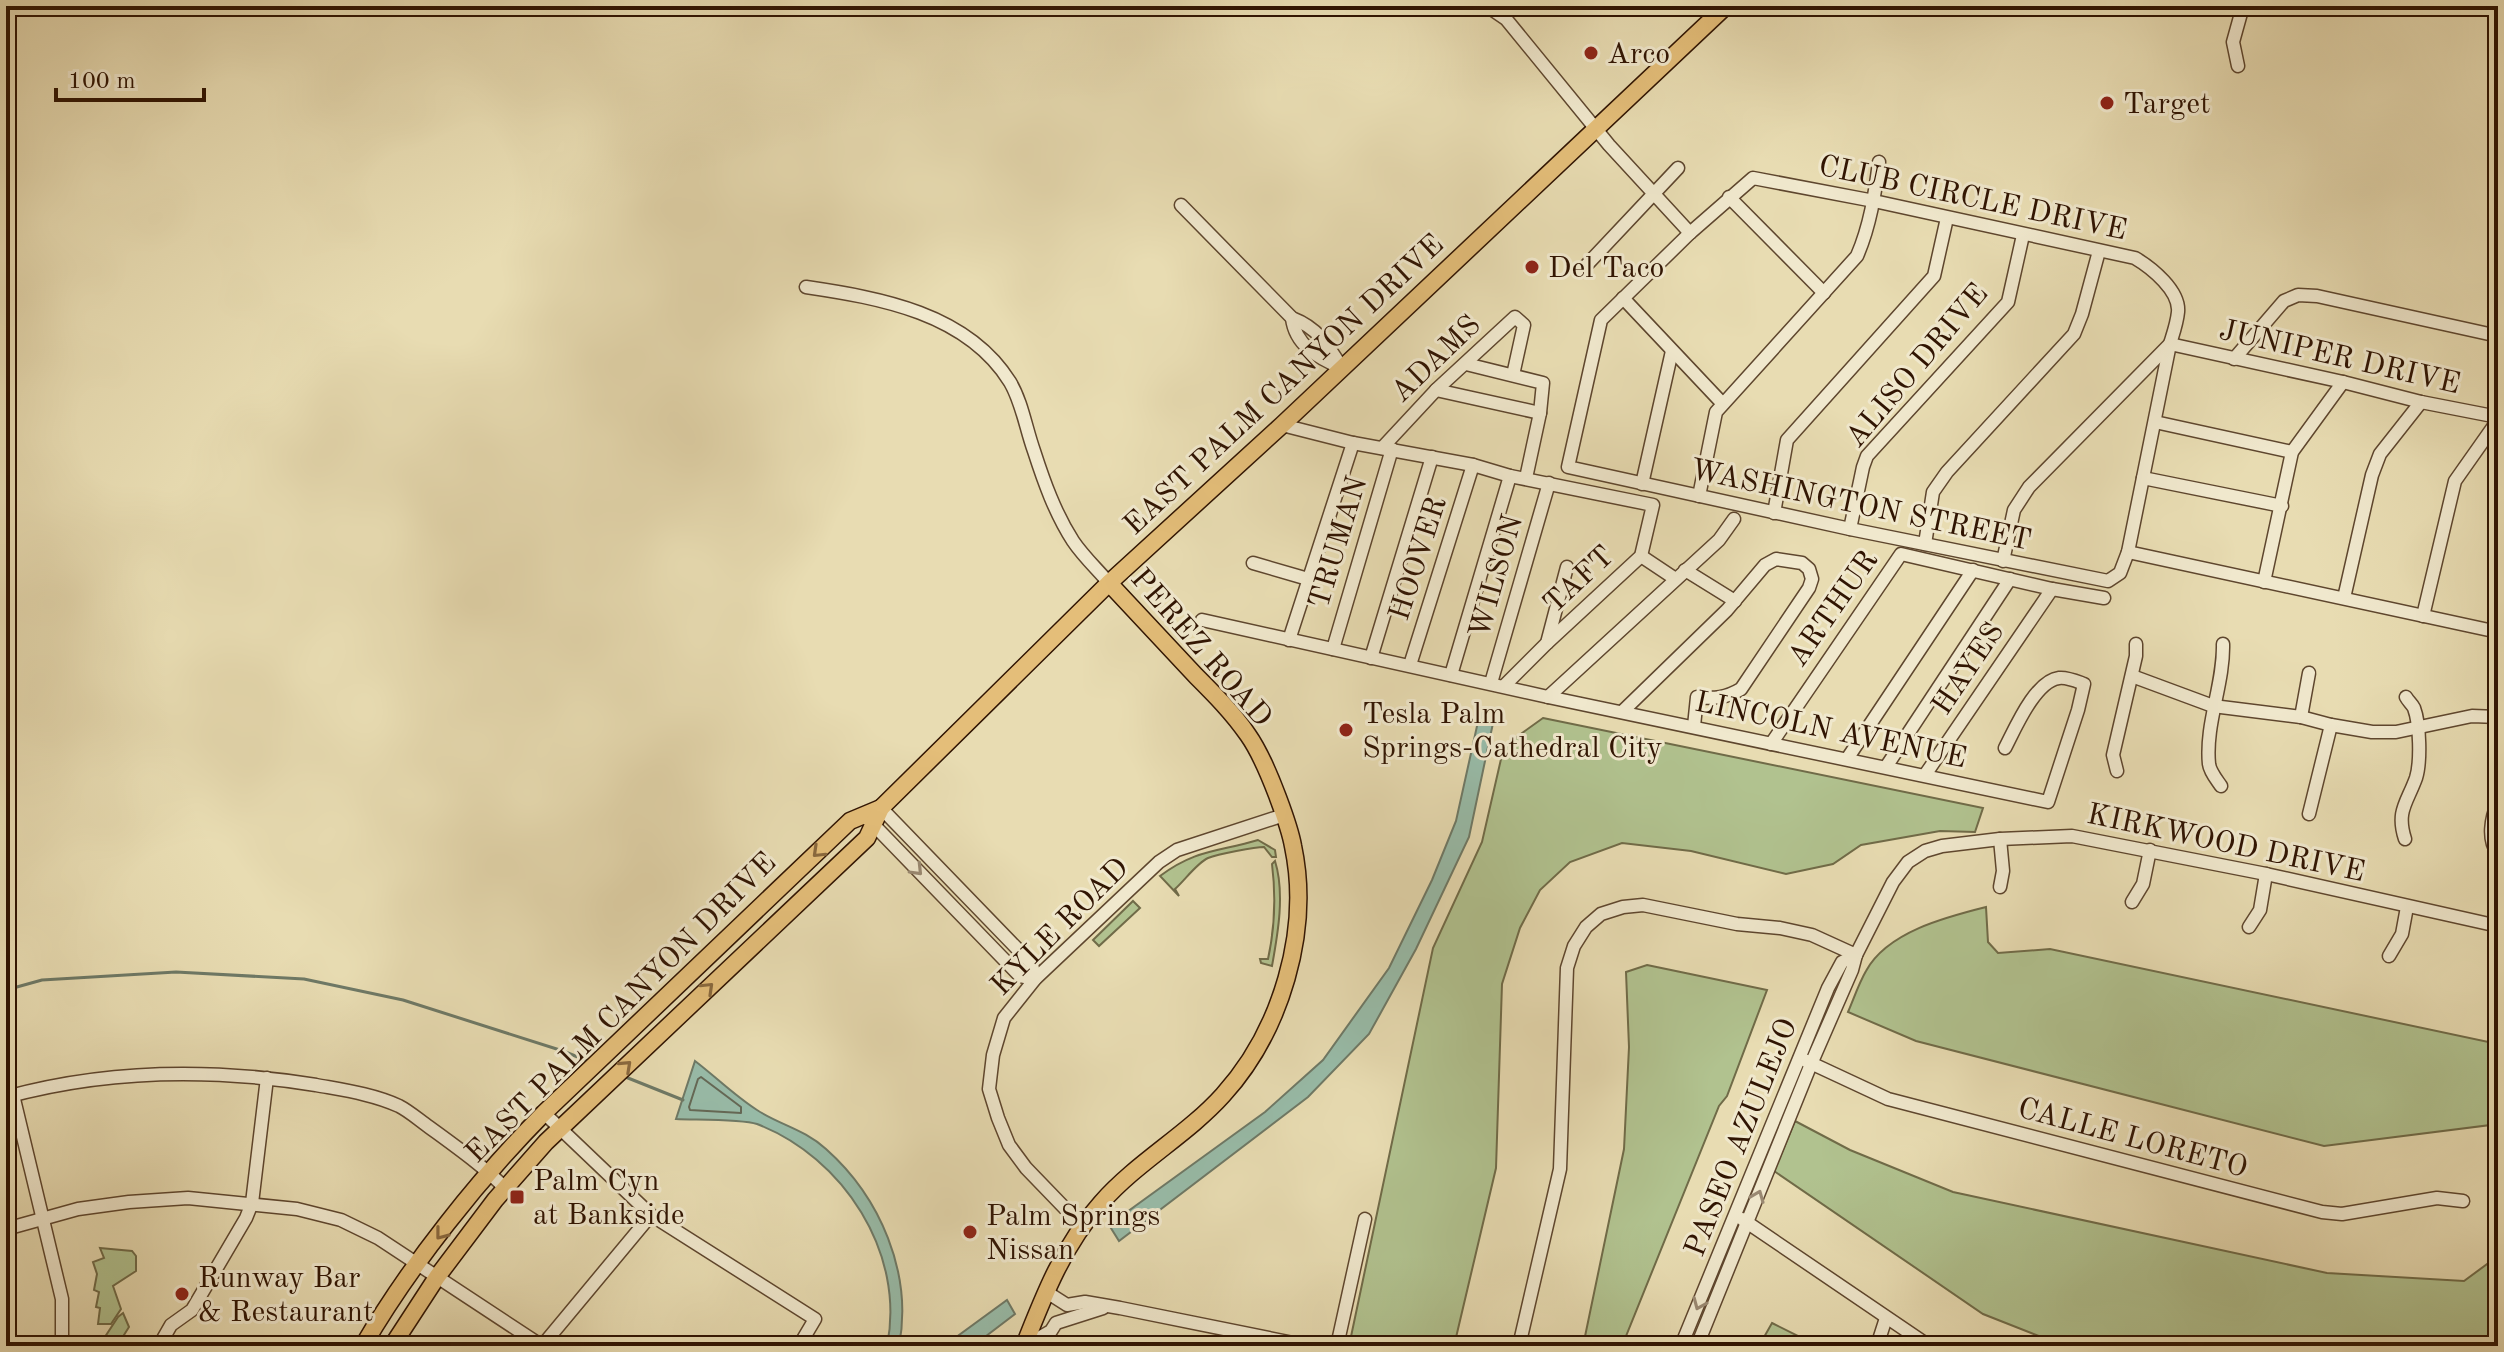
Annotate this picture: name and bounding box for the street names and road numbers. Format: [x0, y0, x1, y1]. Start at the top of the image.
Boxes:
street label: CLUB CIRCLE DRIVE [1816, 152, 2129, 246]
street label: EAST PALM CANYON DRIVE [1119, 230, 1450, 541]
street label: ALISO DRIVE [1841, 279, 1994, 454]
street label: ADAMS [1386, 310, 1487, 409]
street label: JUNIPER DRIVE [2216, 316, 2463, 400]
street label: WASHINGTON STREET [1687, 455, 2034, 557]
street label: TRUMAN [1305, 473, 1373, 612]
street label: HOOVER [1385, 493, 1453, 624]
street label: WILSON [1465, 512, 1529, 642]
street label: TAFT [1539, 541, 1620, 620]
street label: ARTHUR [1783, 546, 1884, 673]
street label: PEREZ ROAD [1124, 564, 1277, 733]
street label: HAYES [1927, 618, 2010, 721]
street label: LINCOLN AVENUE [1692, 688, 1969, 774]
street label: KIRKWOOD DRIVE [2084, 800, 2367, 888]
street label: EAST PALM CANYON DRIVE [461, 848, 782, 1169]
street label: KYLE ROAD [986, 853, 1135, 1002]
street label: PASEO AZULEJO [1680, 1014, 1803, 1261]
street label: CALLE LORETO [2014, 1094, 2251, 1184]

